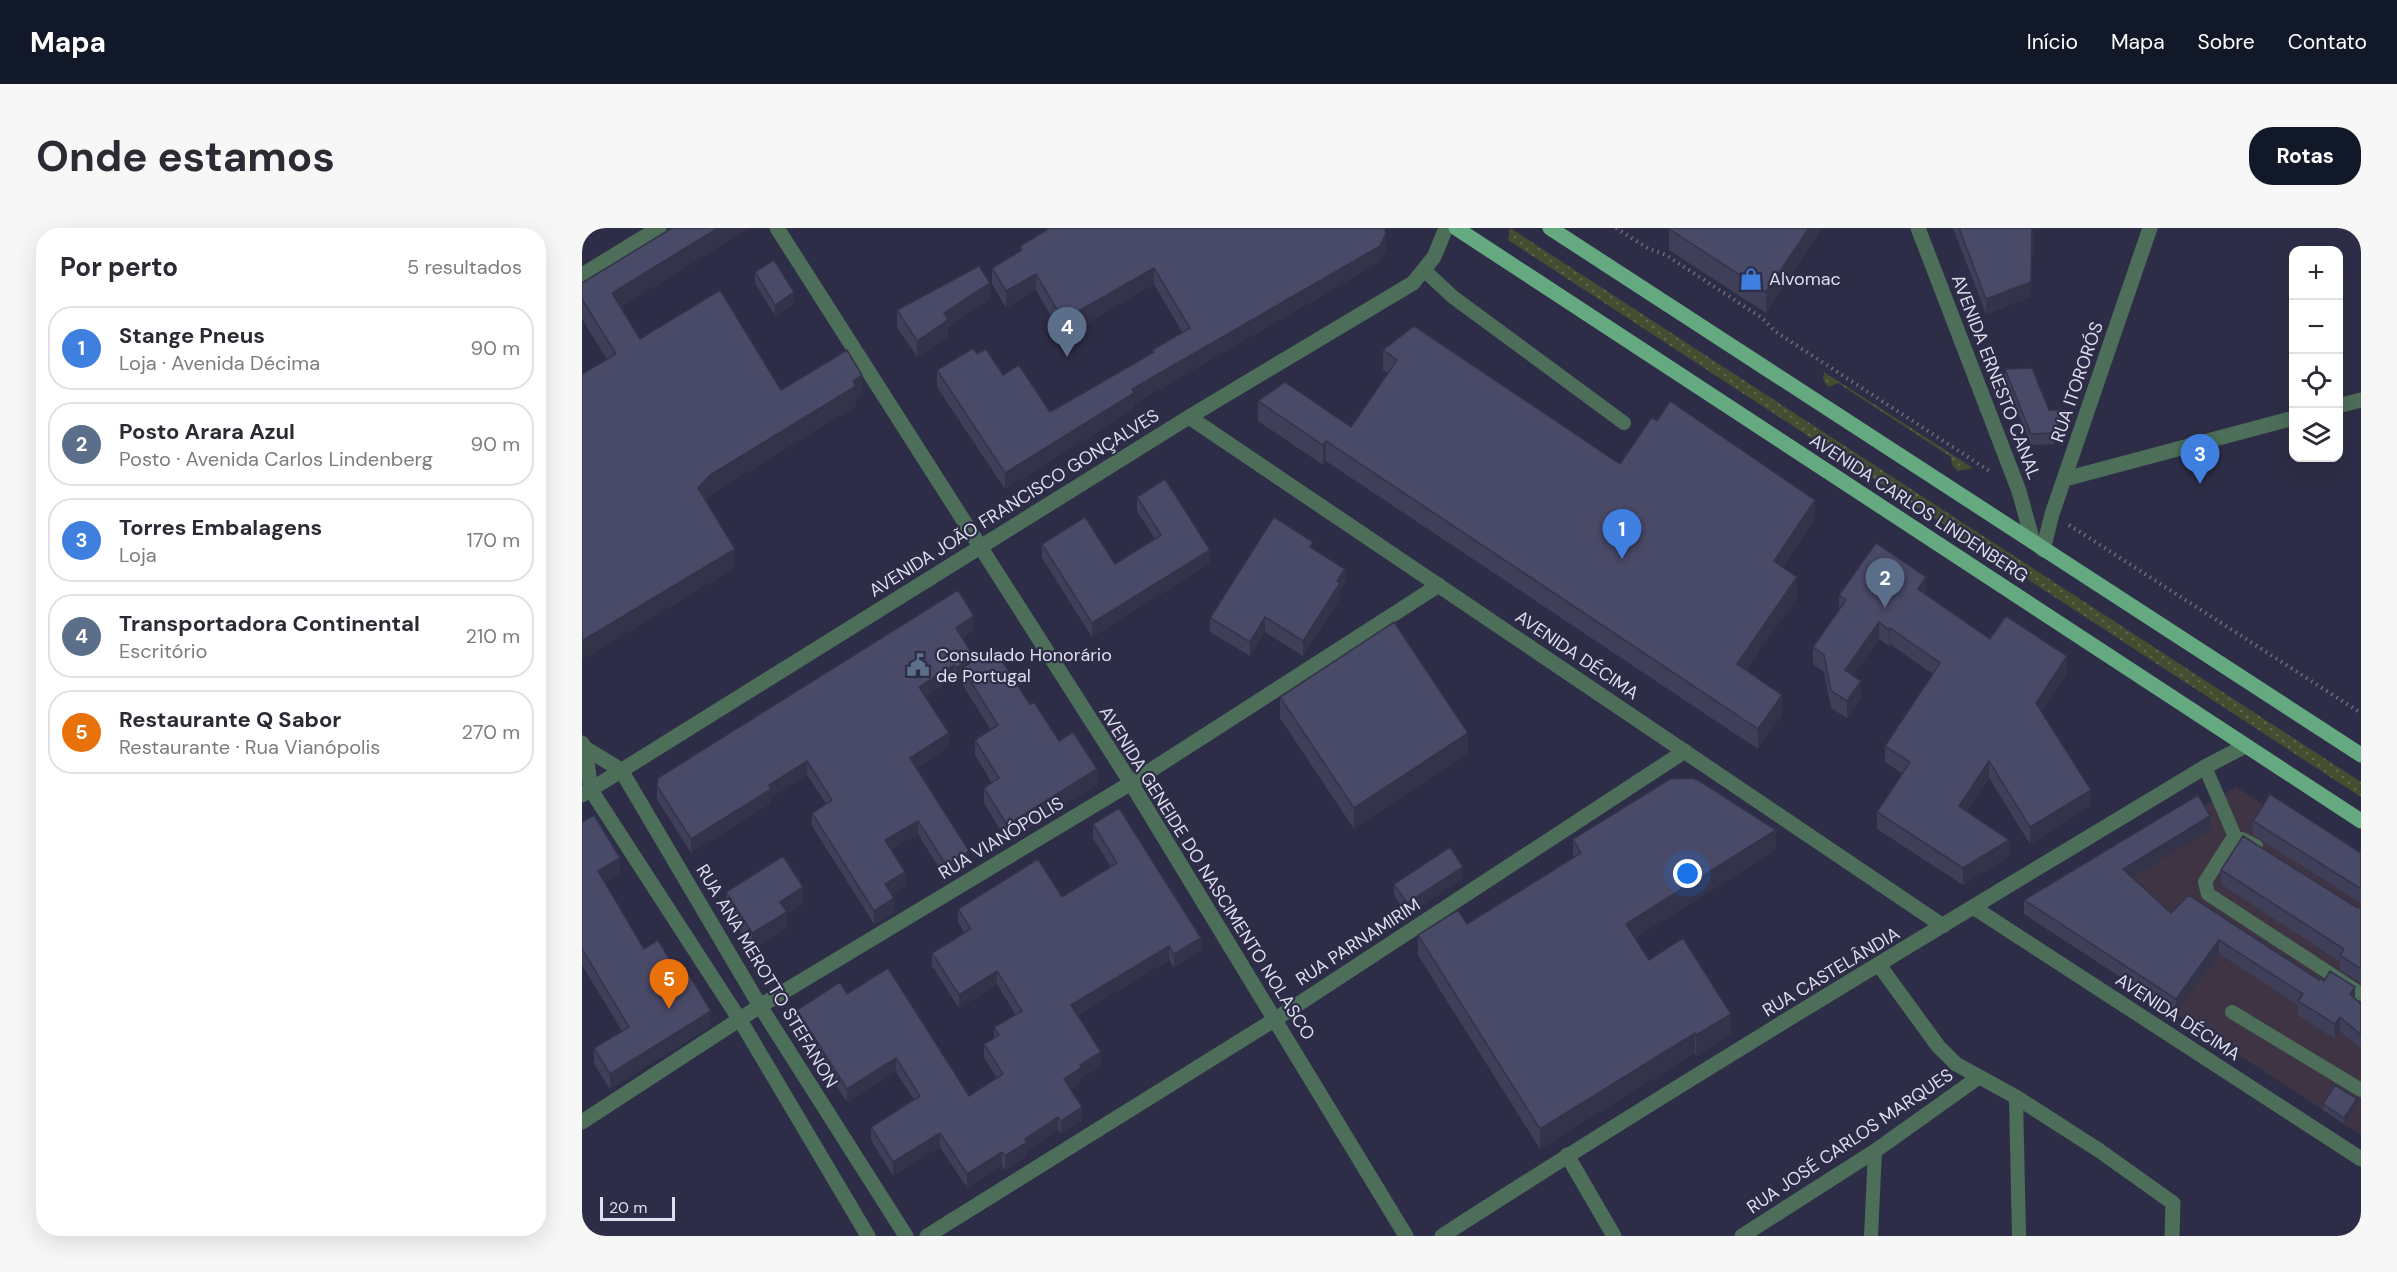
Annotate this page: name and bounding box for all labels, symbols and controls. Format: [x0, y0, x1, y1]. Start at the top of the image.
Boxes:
text: Mapa [30, 24, 106, 61]
text: Início [2027, 28, 2078, 56]
text: Mapa [2111, 28, 2165, 56]
text: Sobre [2198, 28, 2255, 56]
text: Contato [2288, 28, 2367, 56]
button: Rotas [2249, 127, 2361, 185]
text: Onde estamos [36, 129, 335, 184]
map controls [2289, 246, 2343, 462]
button: + [2289, 246, 2343, 300]
text: Por perto [60, 250, 178, 284]
text: 5 resultados [407, 254, 522, 280]
shop icon: Alvomac [1738, 266, 1764, 292]
place label: Alvomac [1769, 267, 1841, 291]
street label: AVENIDA ERNESTO CANAL [1946, 271, 2046, 483]
button: − [2289, 300, 2343, 354]
pin: 4 [1048, 308, 1086, 357]
street label: RUA ITORORÓS [2045, 319, 2109, 445]
text: Stange Pneus [119, 321, 265, 350]
text: 1 [78, 335, 85, 361]
text: 90 m [471, 335, 520, 361]
text: Loja · Avenida Décima [119, 350, 320, 376]
button: locate [2289, 354, 2343, 408]
street label: AVENIDA JOÃO FRANCISCO GONÇALVES [864, 403, 1164, 603]
button: layers [2289, 408, 2343, 462]
text: Posto Arara Azul [119, 417, 295, 446]
street label: AVENIDA CARLOS LINDENBERG [1805, 428, 2033, 588]
text: 2 [76, 431, 87, 457]
text: 90 m [471, 431, 520, 457]
pin: 3 [2180, 434, 2220, 484]
text: Posto · Avenida Carlos Lindenberg [119, 446, 433, 472]
pin: 1 [1602, 510, 1642, 559]
text: Torres Embalagens [119, 513, 322, 542]
text: 3 [75, 527, 88, 553]
text: 170 m [467, 527, 520, 553]
text: Loja [119, 542, 157, 568]
pin: 2 [1866, 558, 1904, 608]
street label: AVENIDA DÉCIMA [1511, 605, 1643, 705]
text: Transportadora Continental [119, 609, 420, 638]
text: 4 [75, 623, 88, 649]
text: 210 m [465, 623, 520, 649]
text: Escritório [119, 638, 207, 664]
place label: Consulado Honorário de Portugal [936, 643, 1112, 688]
public building icon: Consulado Honorário de Portugal [905, 652, 931, 678]
street label: AVENIDA GENEIDE DO NASCIMENTO NOLASCO [1094, 702, 1320, 1044]
text: Restaurante Q Sabor [119, 705, 341, 734]
text: 5 [75, 719, 88, 745]
text: 270 m [462, 719, 520, 745]
text: Restaurante · Rua Vianópolis [119, 734, 380, 760]
street label: RUA VIANÓPOLIS [934, 791, 1068, 885]
your location [1673, 859, 1702, 888]
street label: RUA ANA MEROTTO STEFANON [691, 860, 843, 1092]
street label: RUA PARNAMIRIM [1291, 893, 1425, 991]
street label: RUA CASTELÂNDIA [1758, 922, 1904, 1022]
pin: 5 [650, 960, 688, 1009]
street label: AVENIDA DÉCIMA [2111, 968, 2245, 1066]
street label: RUA JOSÉ CARLOS MARQUES [1742, 1063, 1958, 1219]
scale bar [600, 1194, 675, 1222]
text: 20 m [609, 1197, 648, 1218]

